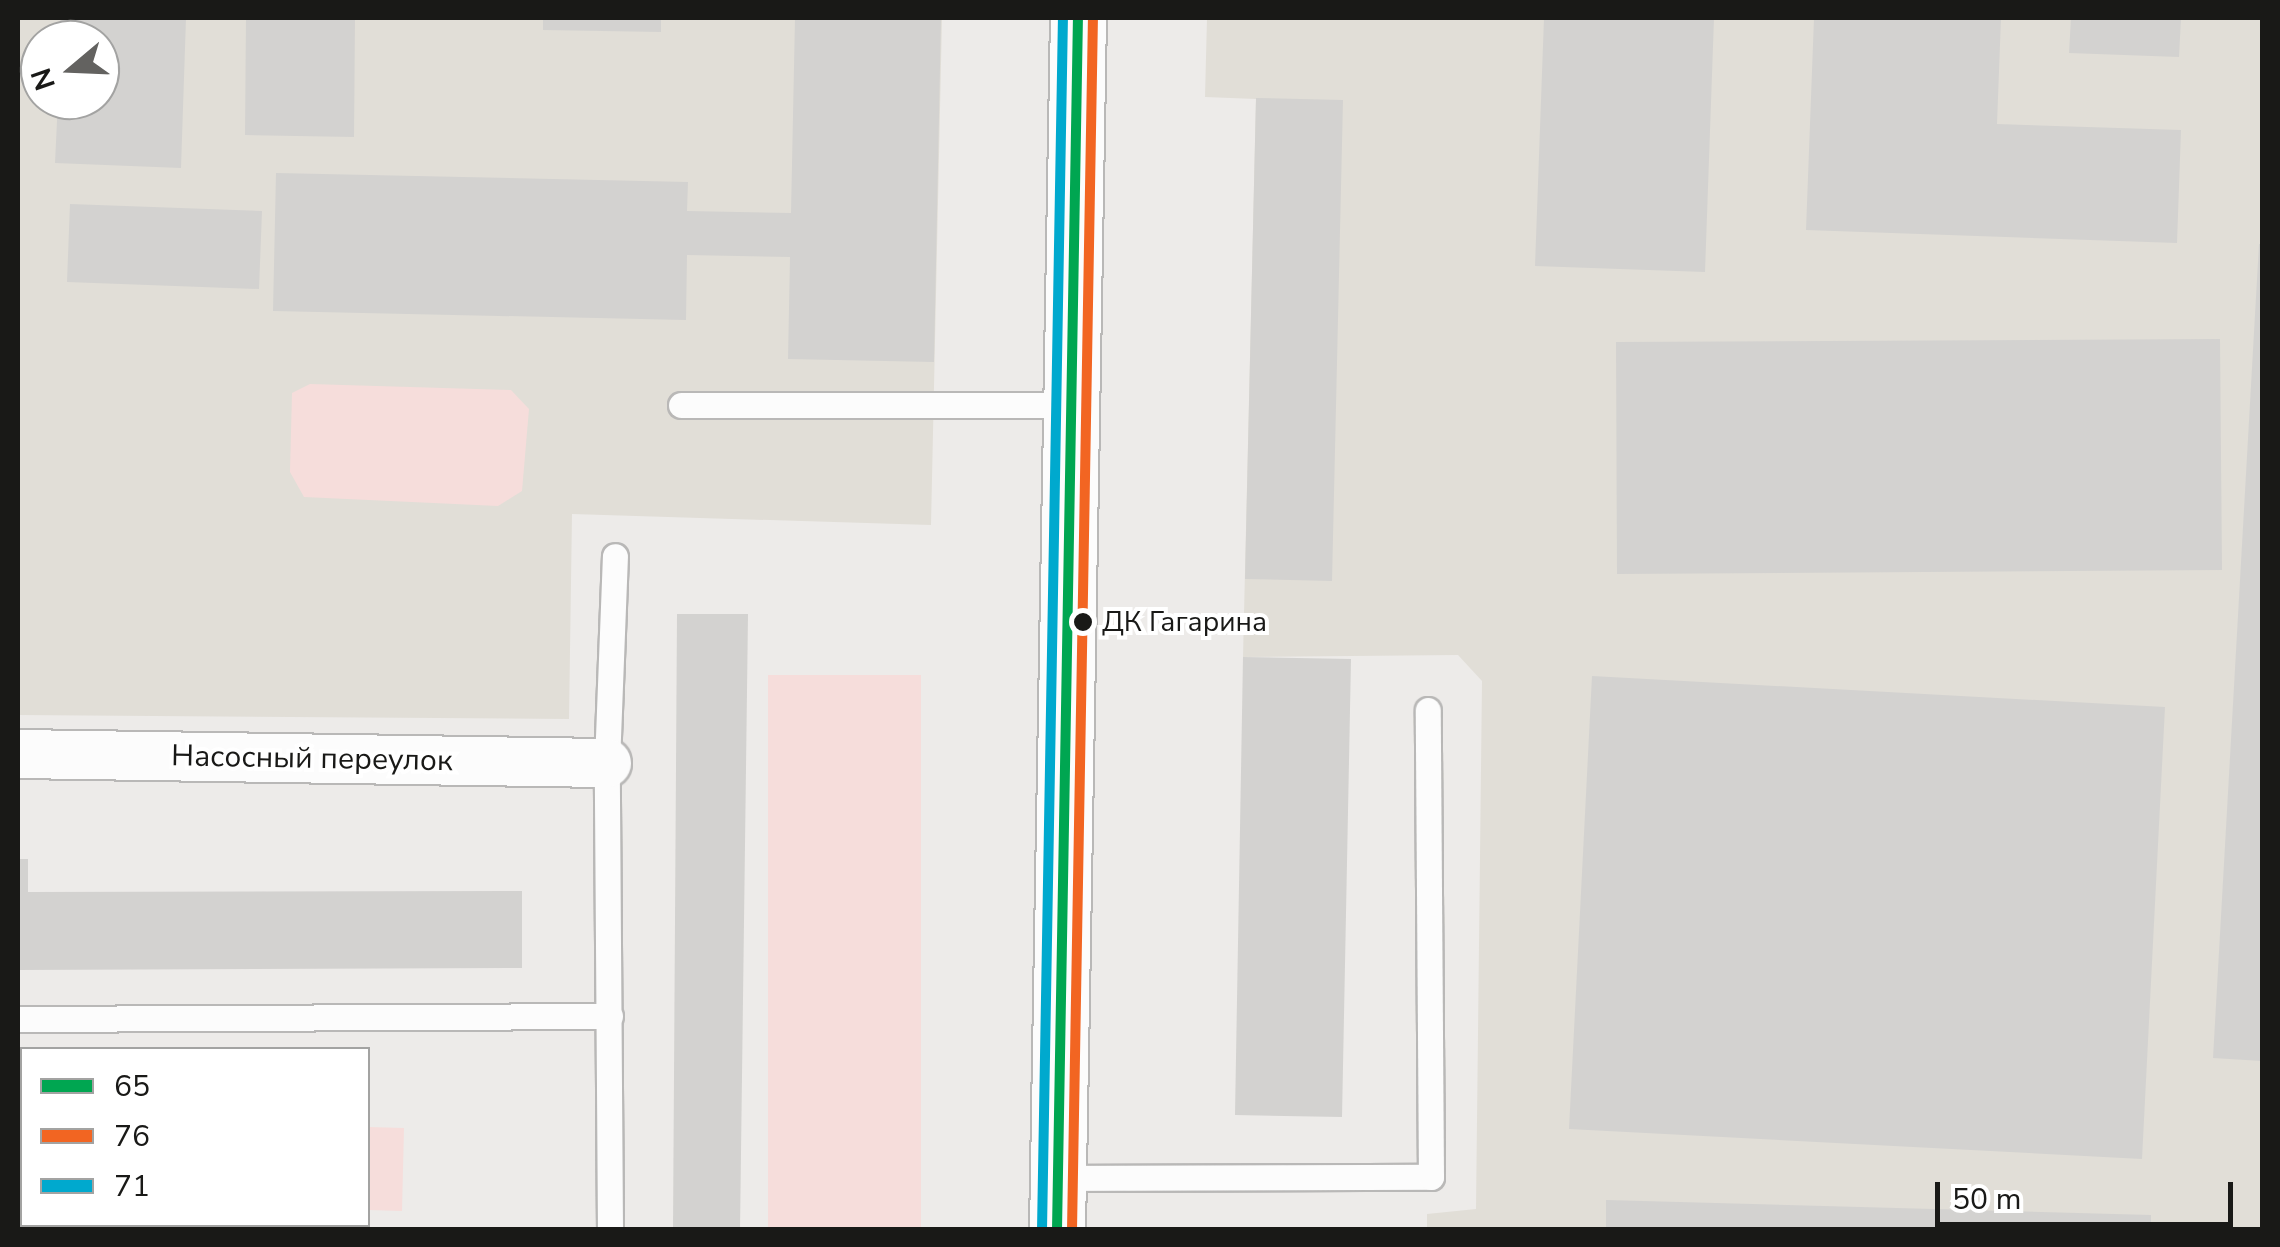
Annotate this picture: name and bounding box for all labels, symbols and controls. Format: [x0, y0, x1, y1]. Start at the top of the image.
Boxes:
north arrow [20, 20, 120, 120]
text: N [22, 63, 65, 95]
place label: ДК Гагарина [1102, 605, 1267, 639]
marker: ДК Гагарина [1073, 612, 1093, 632]
street label: Насосный переулок [171, 739, 453, 779]
legend [20, 1047, 370, 1227]
text: 65 [114, 1066, 150, 1107]
text: 76 [114, 1116, 150, 1157]
scale bar [1940, 1162, 2238, 1224]
text: 71 [114, 1166, 150, 1207]
text: 50 m [1952, 1179, 2021, 1220]

